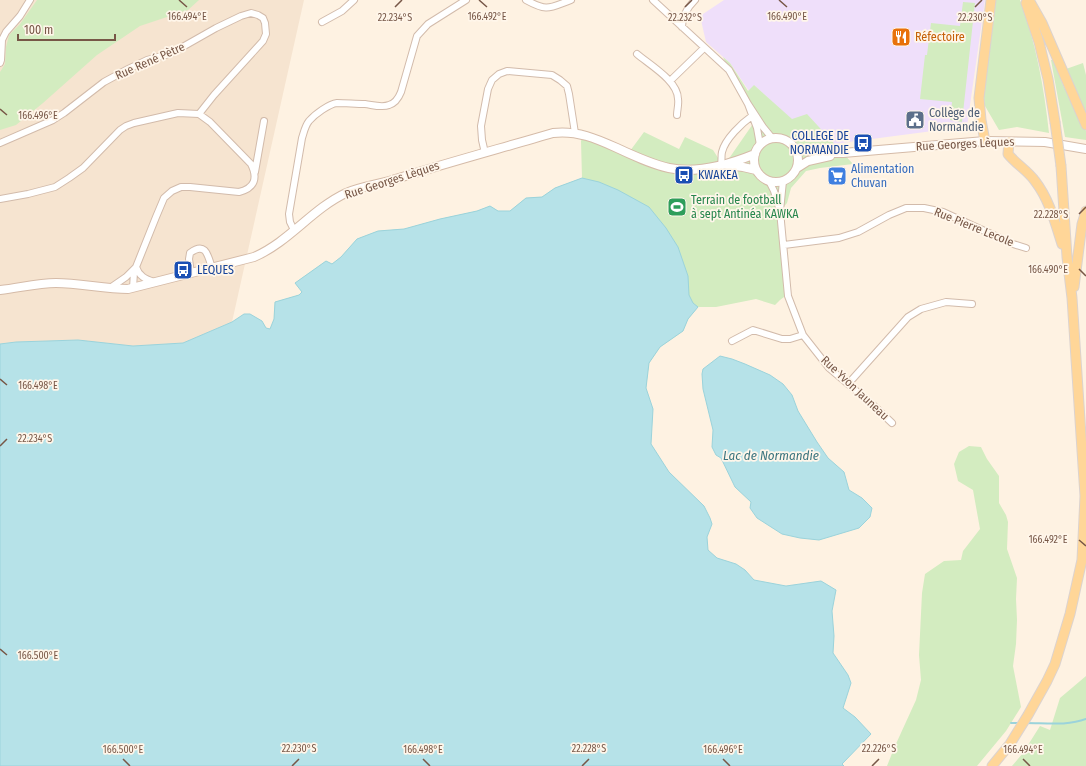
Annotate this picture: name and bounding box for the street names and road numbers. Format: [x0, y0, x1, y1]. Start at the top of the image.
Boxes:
street label: Rue René Pètre [113, 39, 187, 83]
street label: Rue Georges Lèques [915, 134, 1015, 154]
street label: Rue Georges Lèques [343, 158, 441, 202]
street label: Rue Pierre Lecole [932, 205, 1016, 249]
street label: Rue Yvon Jauneau [818, 353, 892, 423]

